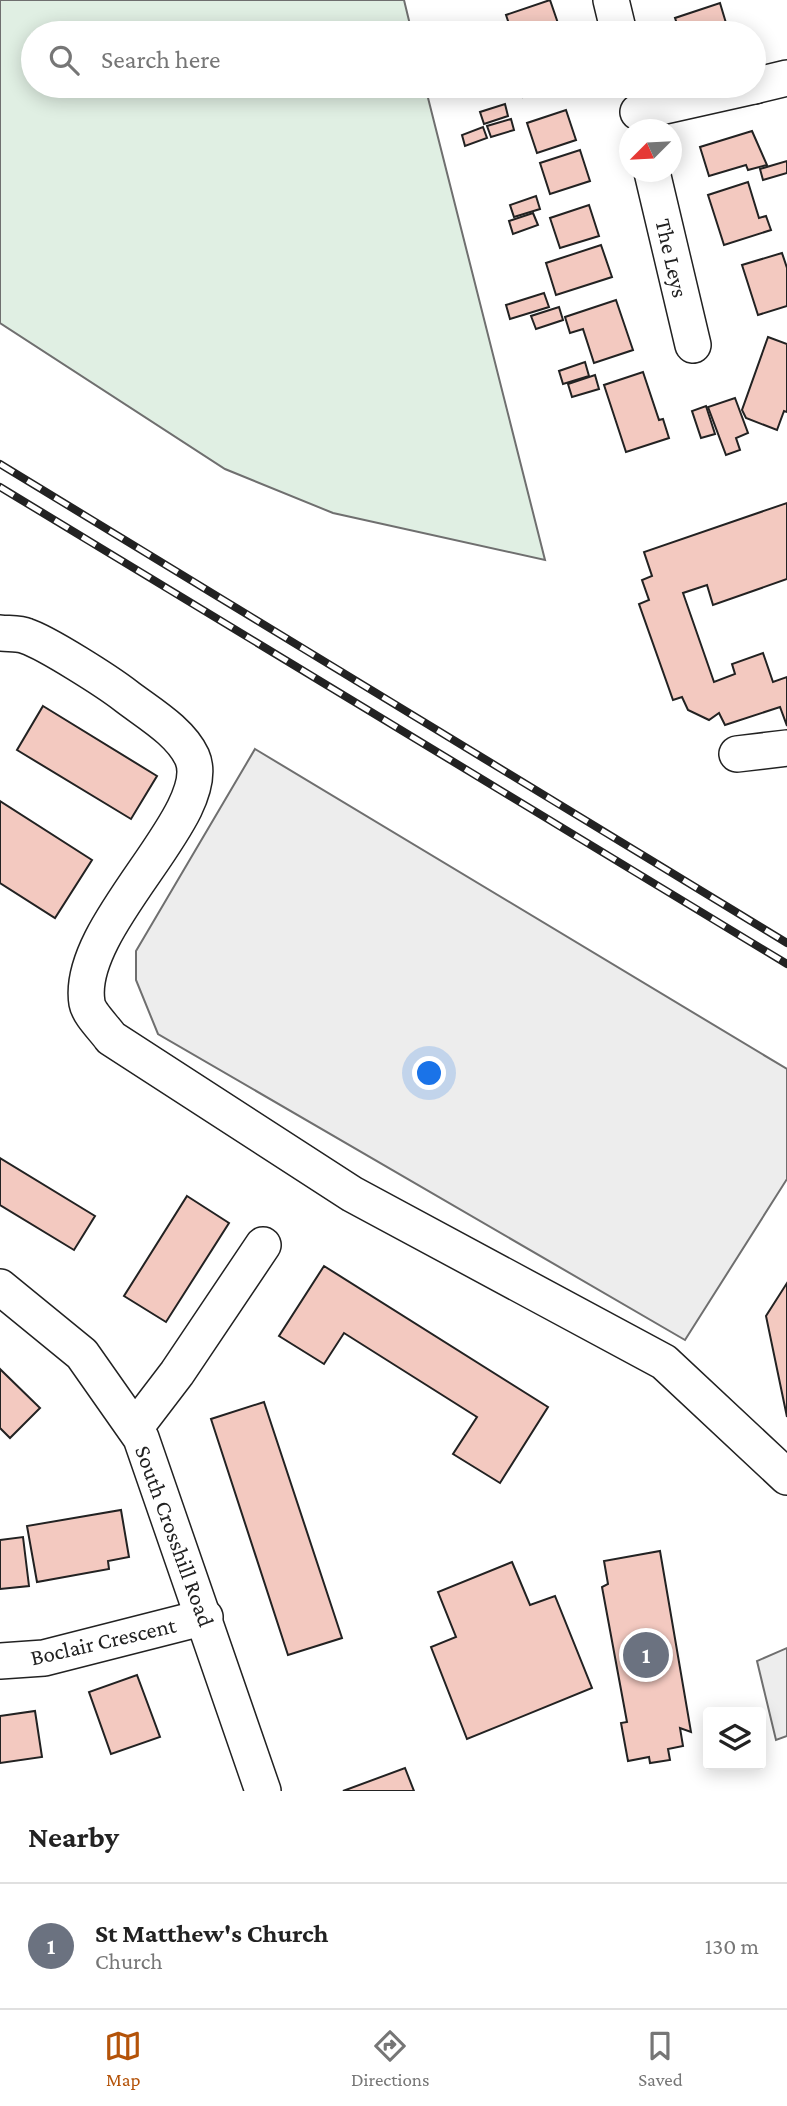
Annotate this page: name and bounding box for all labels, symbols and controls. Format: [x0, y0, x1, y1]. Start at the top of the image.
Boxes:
search box [21, 21, 766, 98]
icon: search [45, 41, 83, 79]
text: Search here [101, 45, 220, 74]
north arrow [619, 119, 682, 182]
street label: The Leys [650, 216, 694, 300]
your location [412, 1056, 446, 1090]
street label: South Crosshill Road [130, 1442, 220, 1630]
street label: Boclair Crescent [28, 1612, 179, 1670]
pin: 1 [623, 1629, 669, 1681]
map controls [703, 1707, 766, 1770]
button: layers [703, 1707, 766, 1770]
text: Nearby [28, 1820, 119, 1853]
text: St Matthew's Church [95, 1919, 328, 1948]
text: 1 [47, 1933, 55, 1959]
text: 130 m [705, 1933, 759, 1959]
text: Church [95, 1948, 163, 1974]
tab: Map [104, 2027, 142, 2090]
tab: Directions [351, 2027, 430, 2090]
tab: Saved [638, 2027, 683, 2090]

